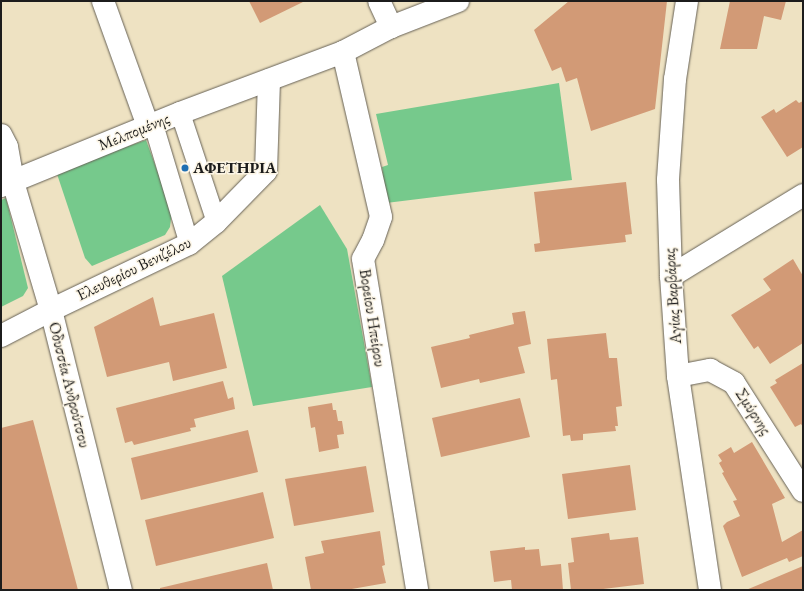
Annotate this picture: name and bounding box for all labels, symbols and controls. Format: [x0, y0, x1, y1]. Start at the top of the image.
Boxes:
street label: Μελπομένης [95, 109, 173, 155]
place label: ΑΦΕΤΗΡΙΑ [193, 158, 277, 178]
marker: ΑΦΕΤΗΡΙΑ [180, 163, 190, 173]
street label: Ελευθερίου Βενιζέλου [74, 233, 194, 305]
street label: Αγίας Βαρβάρας [660, 247, 686, 345]
street label: Βορείου Ηπείρου [355, 268, 389, 368]
street label: Οδυσσέα Ανδρούτσου [44, 320, 94, 450]
street label: Σμύρνης [731, 385, 775, 439]

